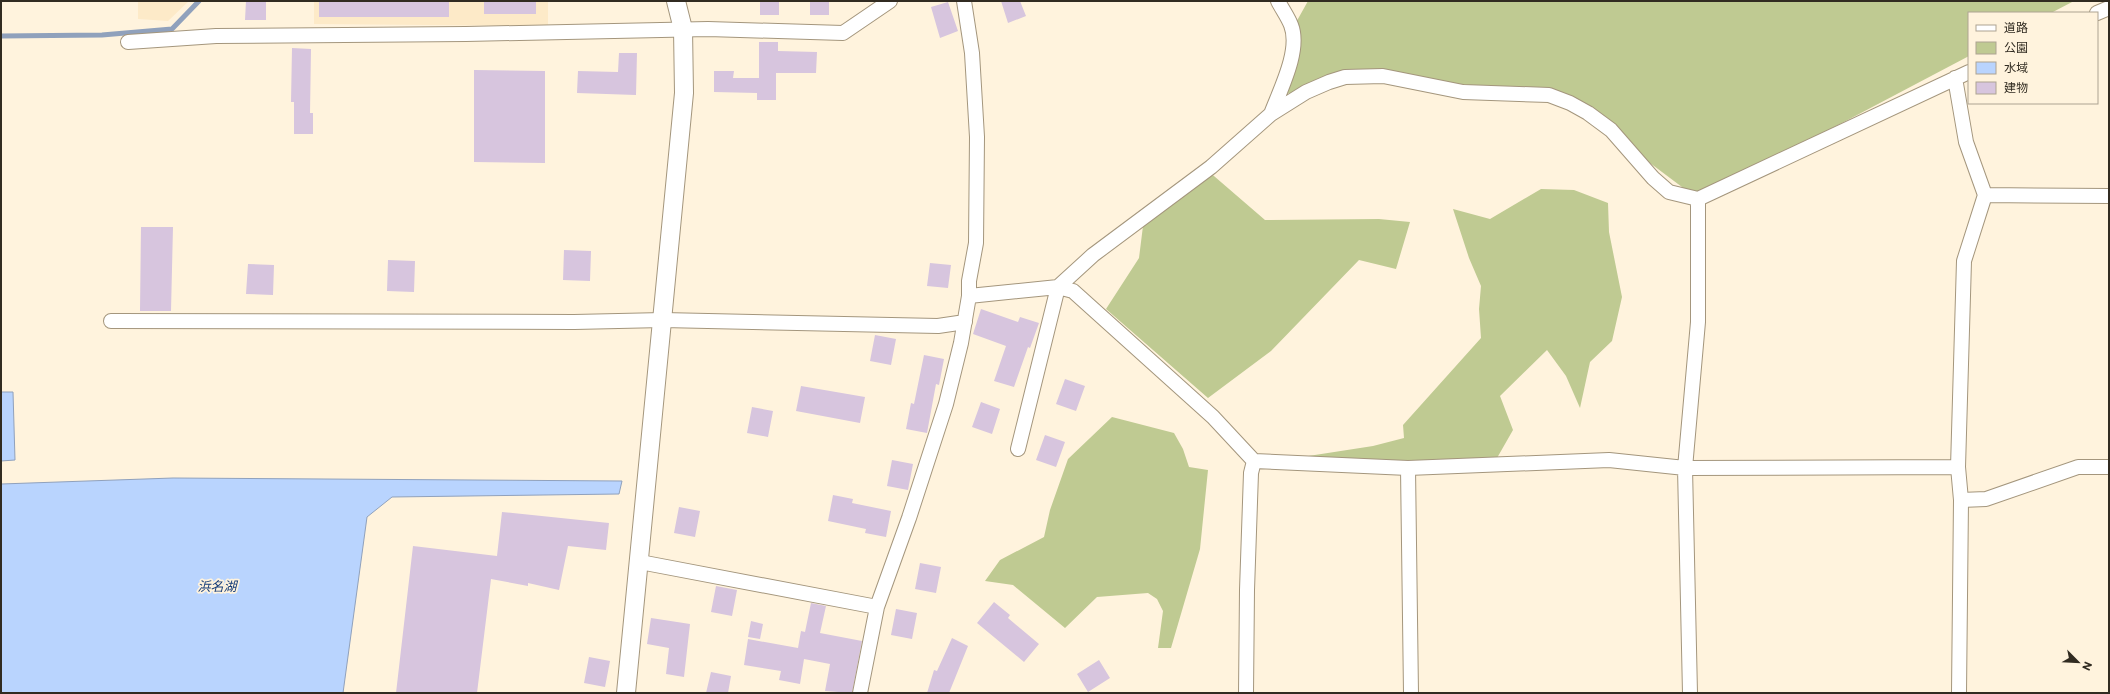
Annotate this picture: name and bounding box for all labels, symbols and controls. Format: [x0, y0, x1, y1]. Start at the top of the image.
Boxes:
legend [1968, 12, 2098, 104]
text: 道路 [2004, 20, 2028, 34]
text: 公園 [2004, 40, 2028, 54]
text: 水域 [2004, 60, 2028, 74]
text: 建物 [2004, 80, 2028, 94]
water label: 浜名湖 [197, 578, 238, 594]
north arrow [2058, 642, 2098, 682]
text: N [2080, 660, 2095, 673]

